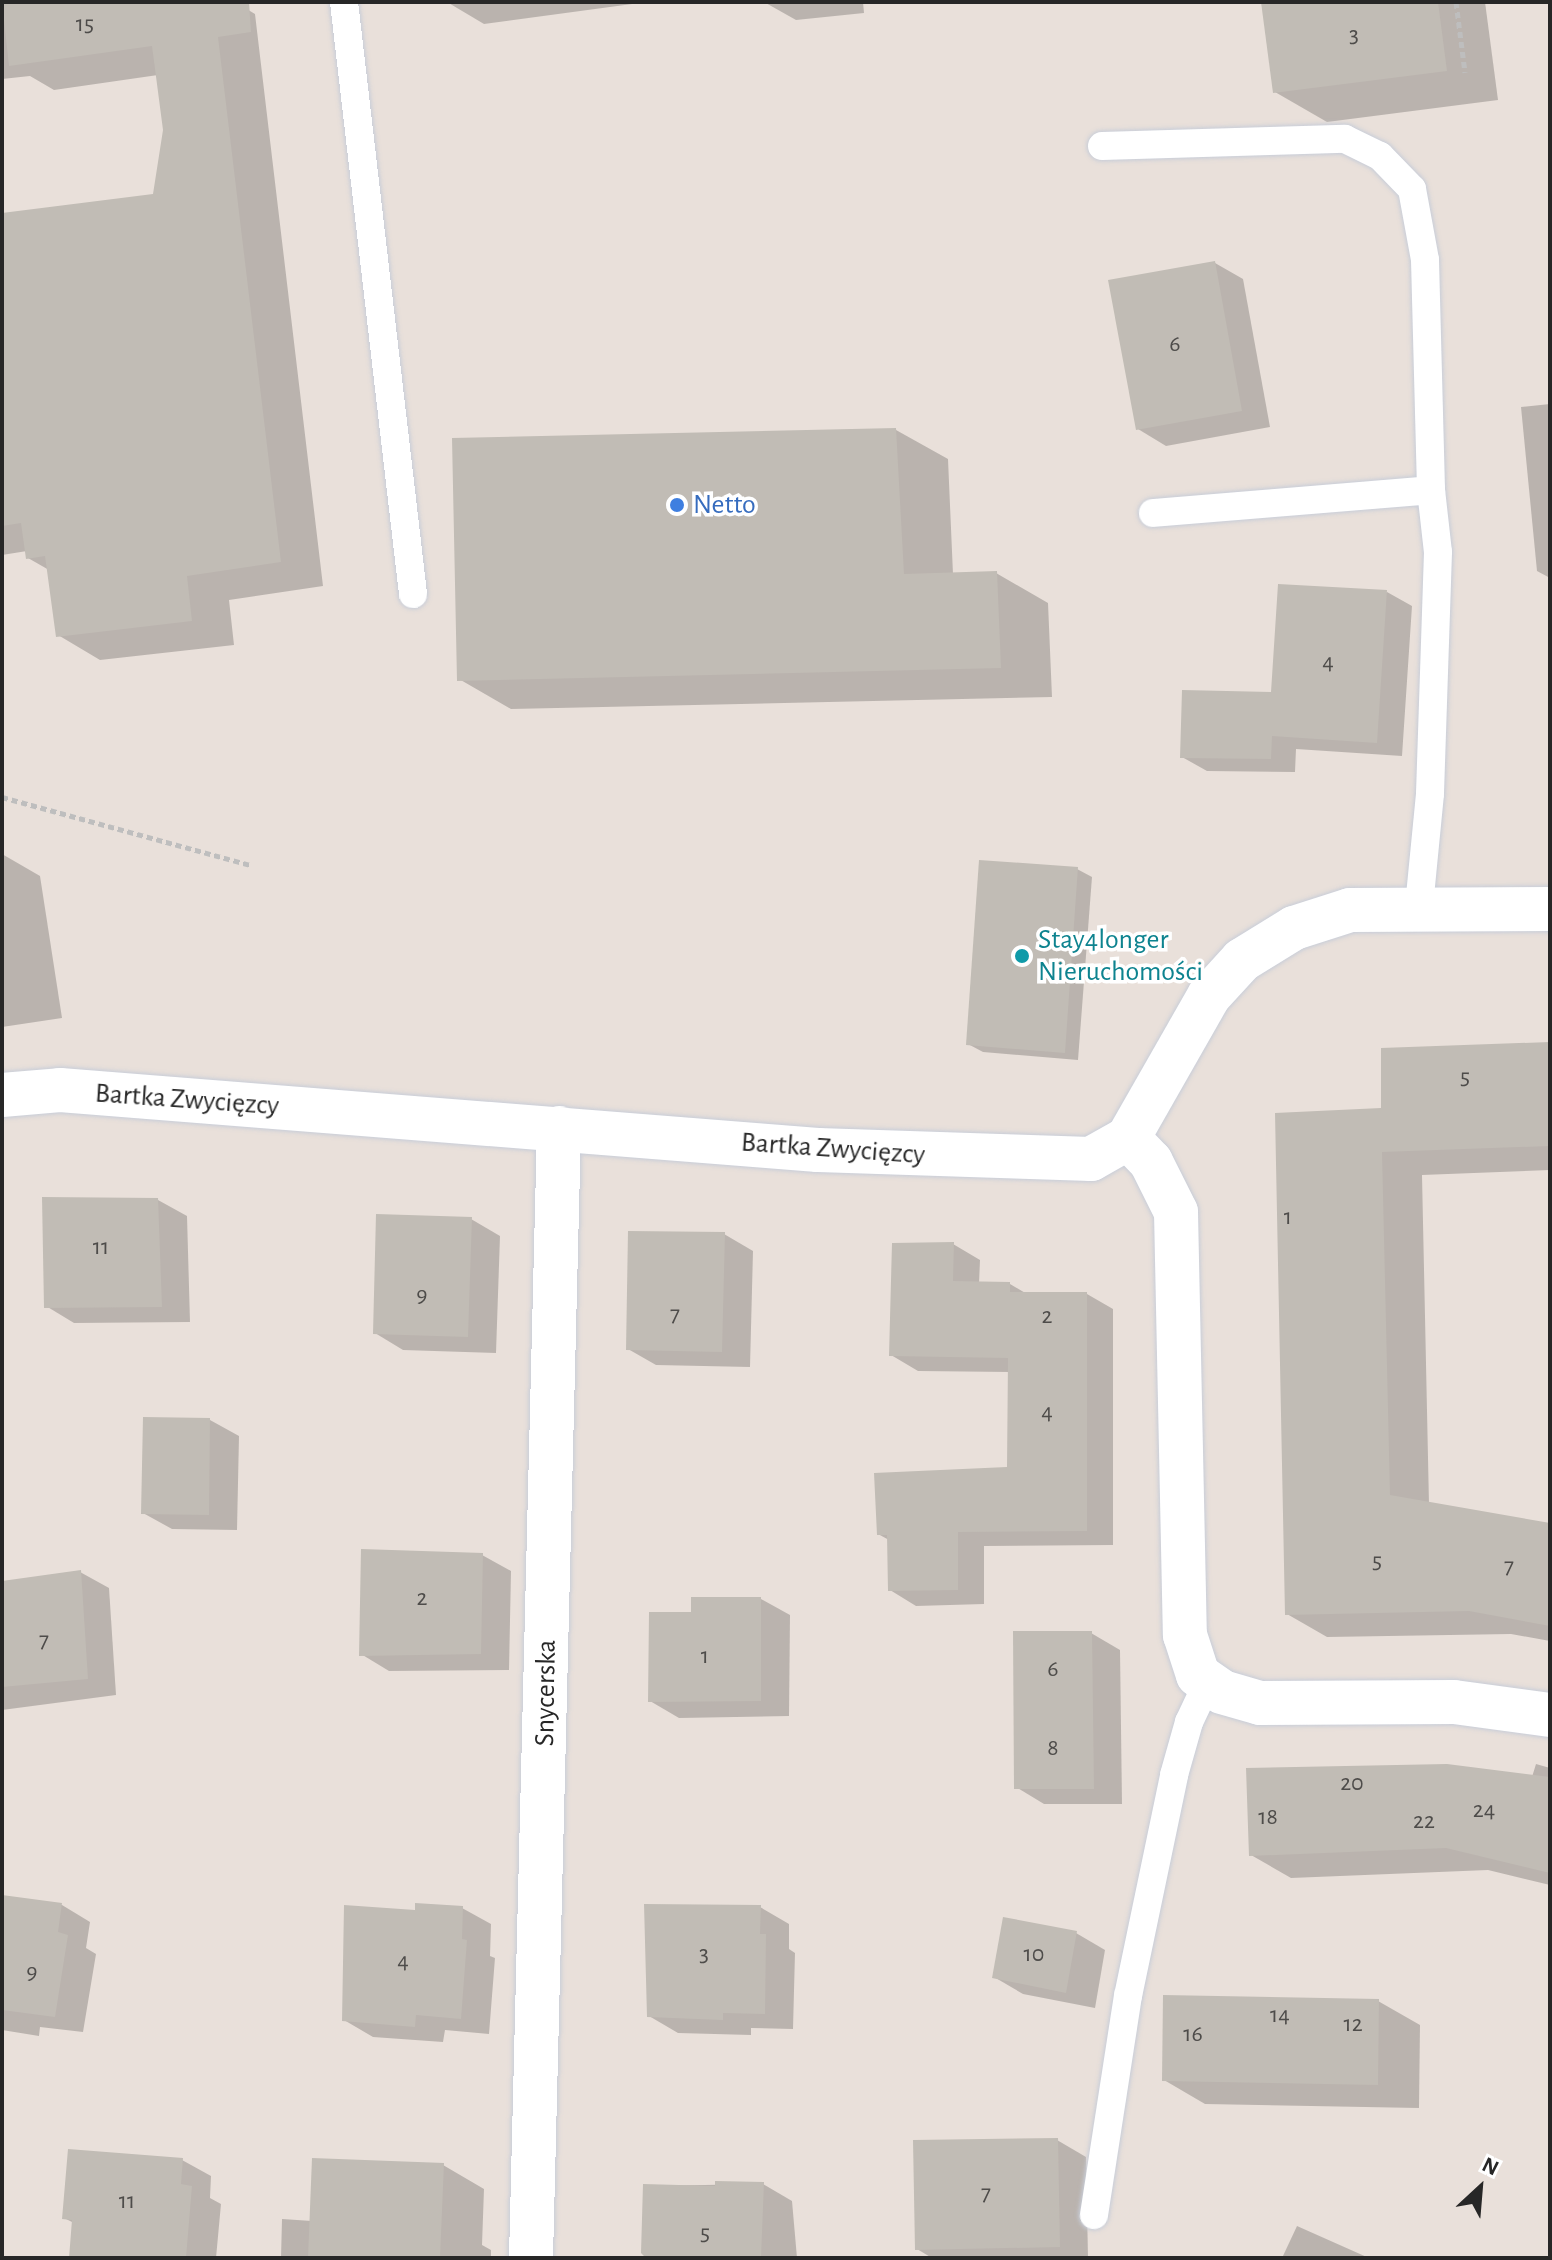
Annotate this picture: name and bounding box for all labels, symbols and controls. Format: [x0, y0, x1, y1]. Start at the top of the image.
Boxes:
house number: 15 [76, 11, 94, 39]
house number: 3 [1349, 22, 1359, 50]
house number: 6 [1169, 331, 1181, 359]
place label: Netto [693, 488, 756, 522]
marker: Netto [668, 496, 686, 514]
house number: 4 [1322, 649, 1334, 677]
place label: Stay4longer Nieruchomości [1038, 923, 1203, 989]
marker: Stay4longer Nieruchomości [1013, 947, 1031, 965]
house number: 5 [1460, 1064, 1470, 1092]
street label: Bartka Zwycięzcy [94, 1077, 280, 1123]
street label: Bartka Zwycięzcy [740, 1126, 926, 1172]
house number: 1 [1284, 1204, 1292, 1232]
house number: 11 [93, 1234, 109, 1262]
house number: 9 [416, 1282, 428, 1310]
house number: 7 [670, 1301, 680, 1329]
house number: 2 [1042, 1303, 1052, 1331]
house number: 4 [1041, 1399, 1053, 1427]
house number: 5 [1372, 1548, 1382, 1576]
house number: 7 [1504, 1553, 1514, 1581]
house number: 2 [417, 1585, 427, 1613]
house number: 7 [39, 1627, 49, 1655]
street label: Snycerska [528, 1639, 564, 1747]
house number: 1 [701, 1643, 709, 1671]
house number: 6 [1047, 1656, 1059, 1684]
house number: 8 [1047, 1735, 1059, 1763]
house number: 20 [1340, 1770, 1364, 1798]
house number: 24 [1473, 1797, 1495, 1825]
house number: 18 [1258, 1804, 1278, 1832]
house number: 22 [1413, 1808, 1435, 1836]
house number: 3 [699, 1941, 709, 1969]
house number: 10 [1024, 1941, 1044, 1969]
house number: 4 [397, 1948, 409, 1976]
house number: 9 [26, 1959, 38, 1987]
house number: 14 [1270, 2002, 1290, 2030]
house number: 12 [1343, 2011, 1363, 2039]
house number: 16 [1183, 2021, 1203, 2049]
north arrow [1440, 2148, 1520, 2228]
text: N [1479, 2153, 1502, 2180]
house number: 7 [981, 2180, 991, 2208]
house number: 11 [119, 2188, 135, 2216]
house number: 5 [700, 2220, 710, 2248]

